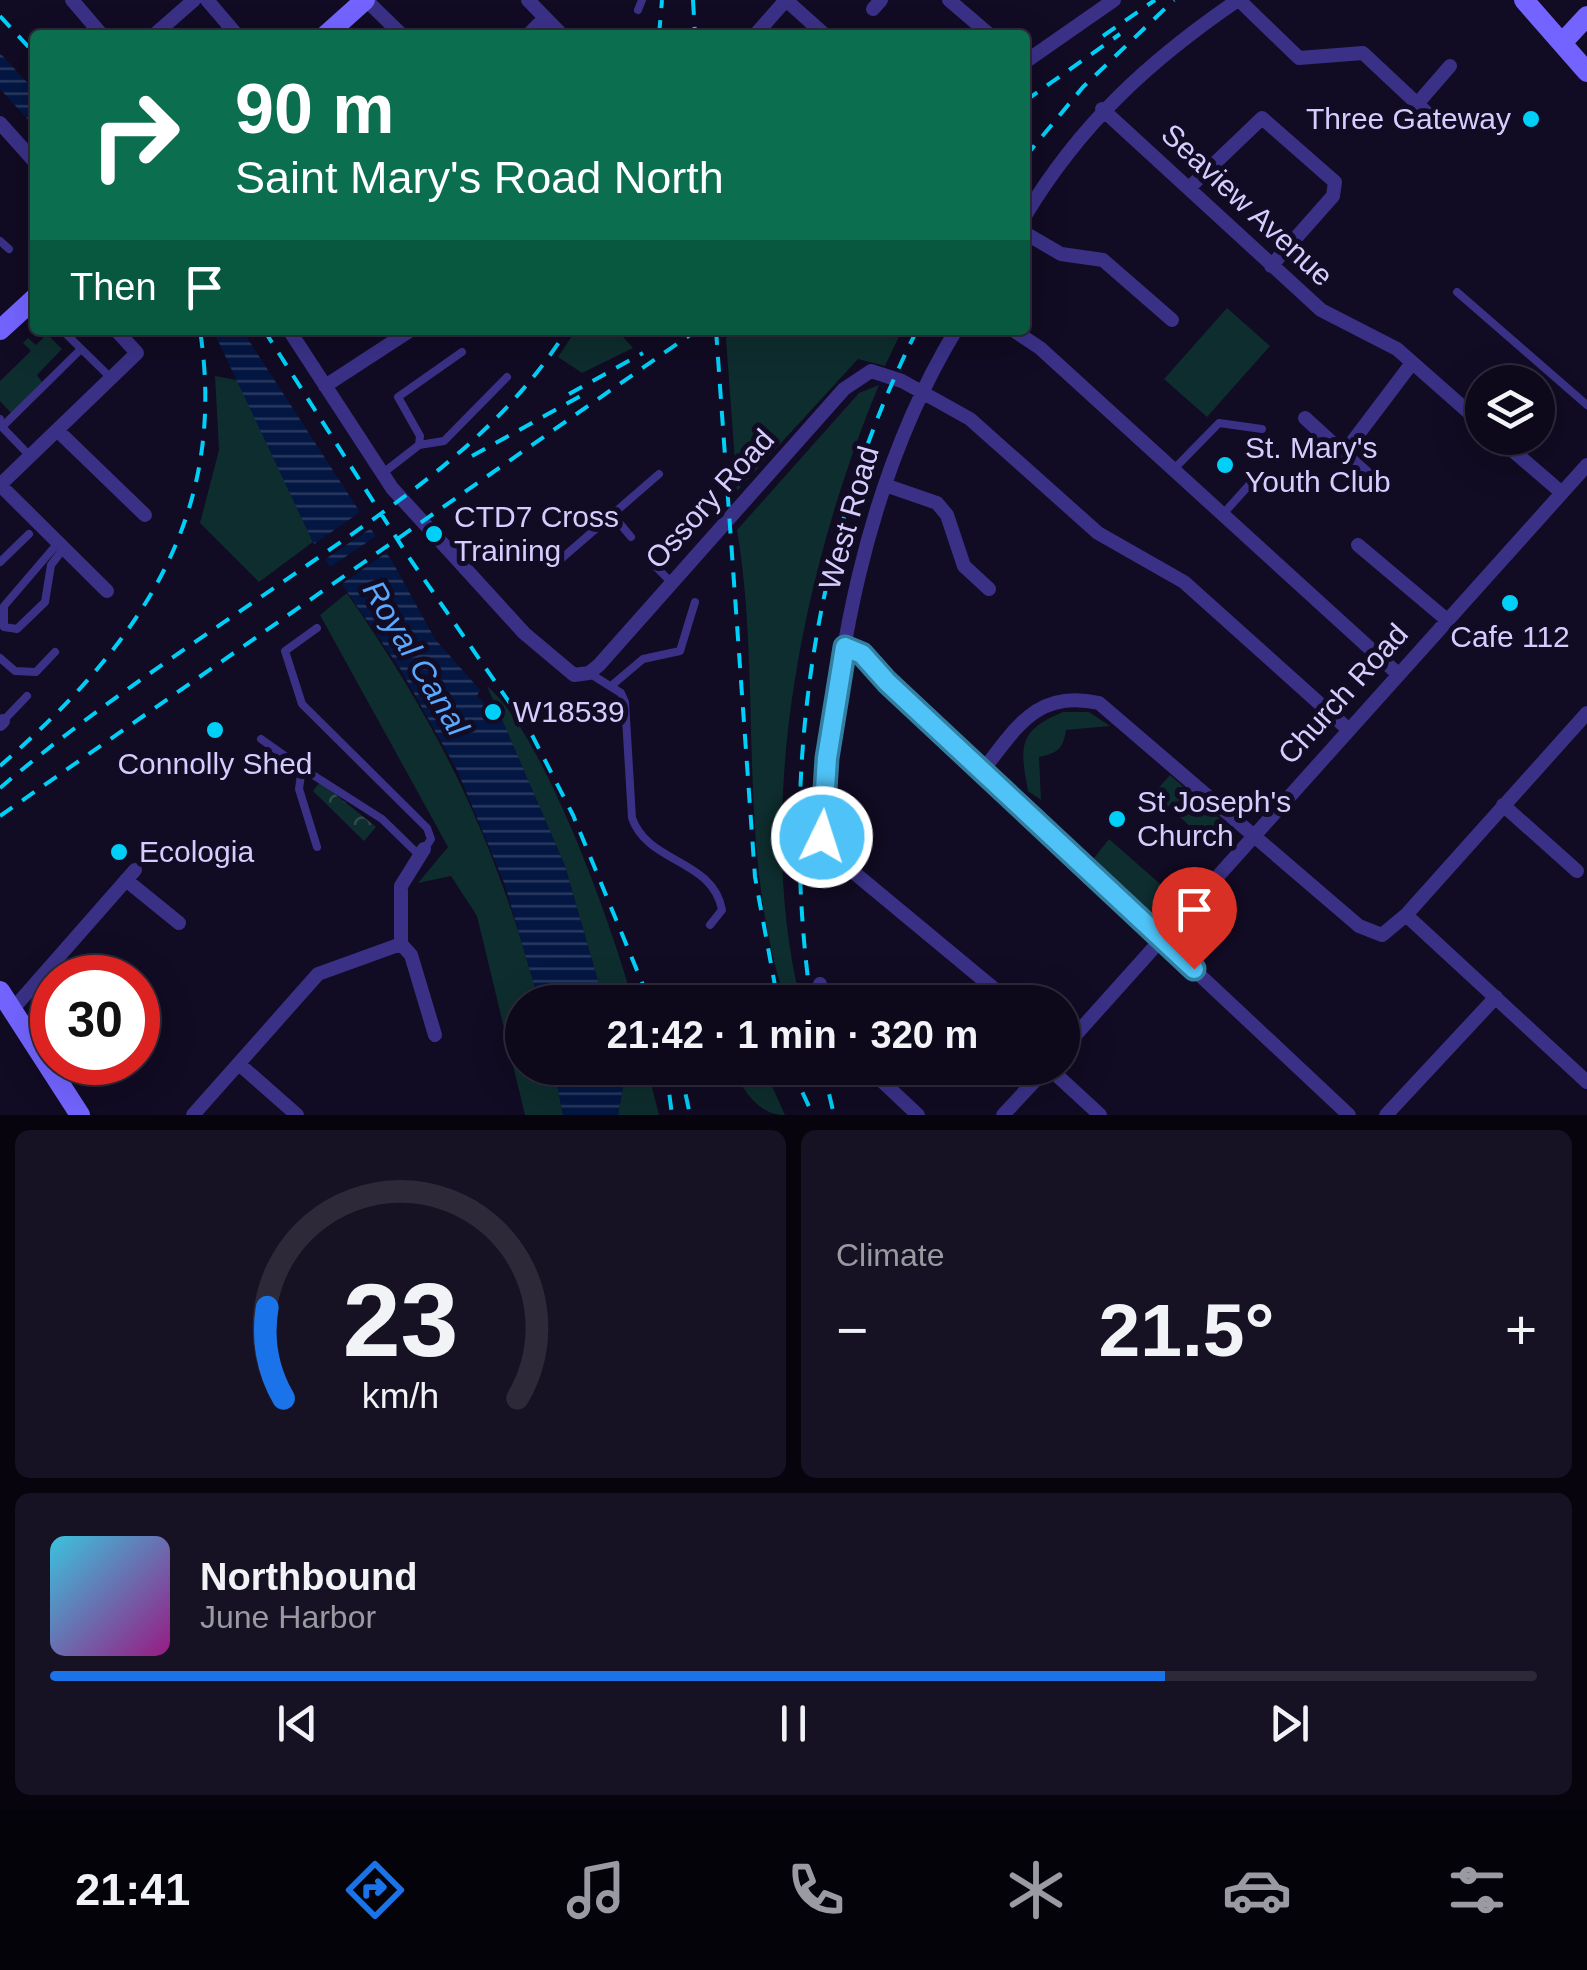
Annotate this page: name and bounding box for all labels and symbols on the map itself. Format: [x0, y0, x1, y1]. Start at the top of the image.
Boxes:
place label: Three Gateway [1306, 102, 1511, 135]
marker: Three Gateway [1520, 108, 1542, 130]
street label: Seaview Avenue [1155, 117, 1340, 292]
street label: Ossory Road [639, 423, 780, 575]
place label: St. Mary's Youth Club [1245, 431, 1391, 498]
street label: West Road [812, 442, 885, 593]
marker: St. Mary's Youth Club [1214, 454, 1236, 476]
place label: CTD7 Cross Training [454, 500, 619, 567]
marker: CTD7 Cross Training [423, 523, 445, 545]
water label: Royal Canal [356, 574, 477, 743]
marker: Cafe 112 [1499, 592, 1521, 614]
street label: Church Road [1271, 617, 1414, 770]
place label: Cafe 112 [1450, 620, 1570, 653]
place label: W18539 [513, 695, 625, 728]
marker: W18539 [482, 701, 504, 723]
marker: Connolly Shed [204, 719, 226, 741]
place label: Connolly Shed [117, 747, 313, 780]
position arrow [770, 785, 874, 889]
place label: St Joseph's Church [1137, 785, 1291, 852]
marker: St Joseph's Church [1106, 808, 1128, 830]
place label: Ecologia [139, 835, 254, 868]
marker: Ecologia [108, 841, 130, 863]
pin [1152, 867, 1237, 970]
speed limit sign: 30 [30, 955, 160, 1085]

